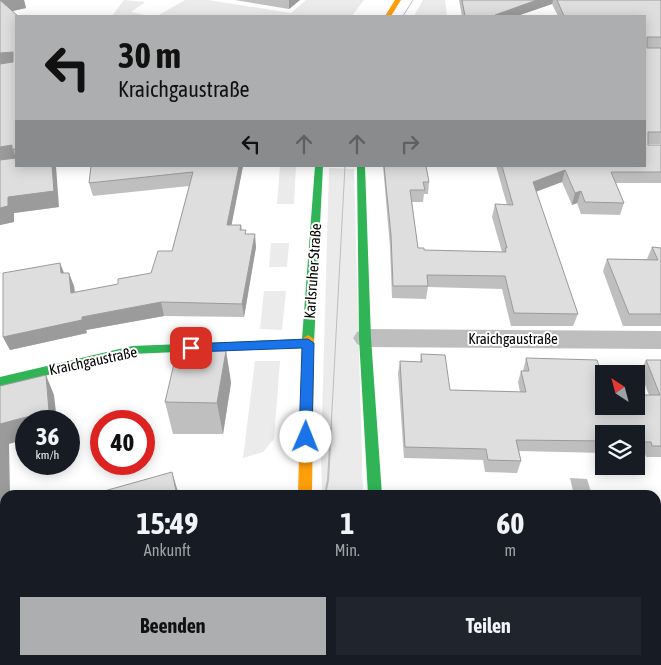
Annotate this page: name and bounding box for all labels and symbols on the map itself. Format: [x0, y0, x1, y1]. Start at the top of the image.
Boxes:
street label: Karlsruher Straße [301, 223, 324, 319]
pin [170, 327, 212, 369]
street label: Kraichgaustraße [468, 330, 558, 347]
street label: Kraichgaustraße [47, 343, 139, 378]
north arrow [595, 365, 645, 415]
speed limit sign: 40 [90, 410, 155, 475]
position arrow [279, 410, 331, 462]

